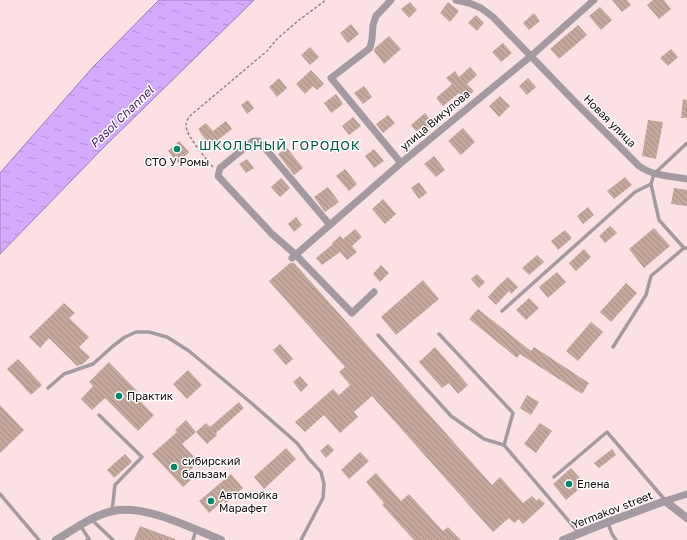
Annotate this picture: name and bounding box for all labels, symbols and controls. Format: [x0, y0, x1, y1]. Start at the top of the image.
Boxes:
water label: Pasol Channel [87, 82, 157, 151]
street label: улица Викулова [397, 87, 472, 153]
street label: Новая улица [581, 92, 639, 150]
district label: ШКОЛЬНЫЙ ГОРОДОК [199, 137, 361, 153]
marker: СТО У Ромы [172, 144, 182, 154]
place label: СТО У Ромы [145, 155, 209, 168]
place label: Практик [127, 389, 174, 402]
marker: Практик [114, 391, 124, 401]
place label: сибирский бальзам [182, 454, 240, 480]
marker: сибирский бальзам [169, 462, 179, 472]
place label: Елена [577, 477, 610, 490]
marker: Елена [564, 479, 574, 489]
place label: Автомойка Марафет [219, 488, 278, 514]
street label: Yermakov street [570, 488, 654, 531]
marker: Автомойка Марафет [206, 496, 216, 506]

